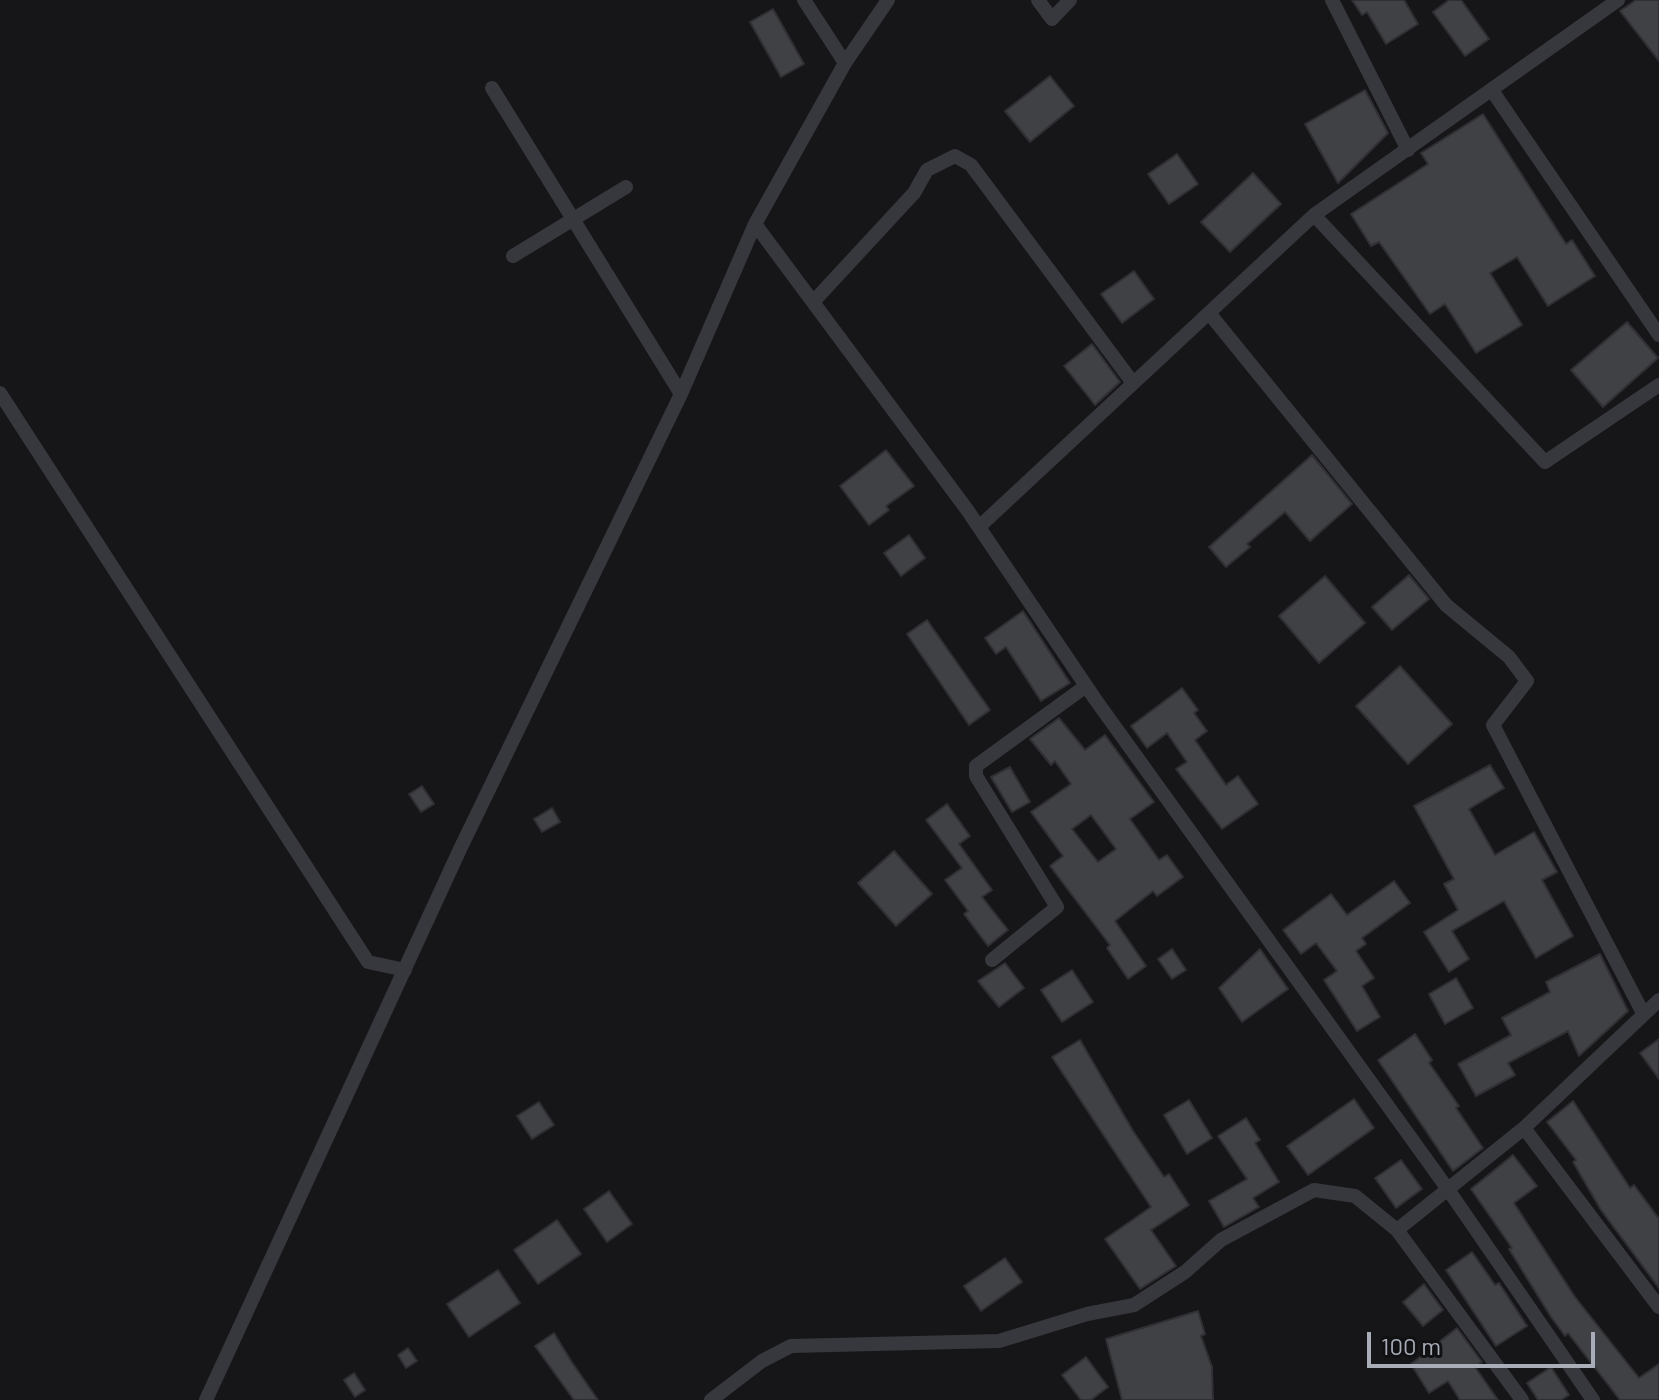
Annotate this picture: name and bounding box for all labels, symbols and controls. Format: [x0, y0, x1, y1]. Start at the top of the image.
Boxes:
scale bar [1371, 1316, 1599, 1366]
text: 100 m [1381, 1331, 1441, 1360]

